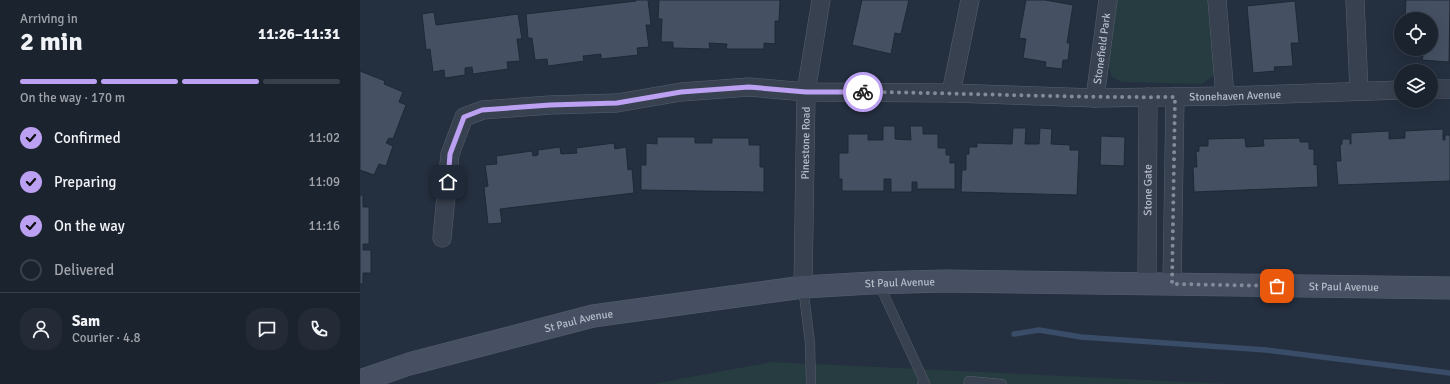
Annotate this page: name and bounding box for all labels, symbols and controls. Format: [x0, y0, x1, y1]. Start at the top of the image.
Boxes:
text: Arriving in [20, 11, 78, 27]
street label: Stonefield Park [1090, 12, 1113, 85]
map controls [1394, 12, 1438, 108]
button: locate [1394, 12, 1438, 56]
text: 11:26–11:31 [258, 25, 340, 43]
text: 2 min [20, 26, 83, 58]
button: layers [1394, 64, 1438, 108]
courier [843, 72, 883, 112]
icon: bike [852, 81, 874, 103]
street label: Stonehaven Avenue [1189, 88, 1281, 103]
text: On the way · 170 m [20, 90, 125, 106]
street label: Pinestone Road [798, 106, 812, 179]
icon: check [20, 127, 42, 149]
text: Confirmed [54, 129, 121, 147]
text: 11:02 [308, 130, 340, 146]
street label: Stone Gate [1141, 164, 1154, 216]
pin [431, 165, 465, 199]
icon: check [20, 171, 42, 193]
icon: home [437, 171, 459, 193]
text: Preparing [54, 173, 117, 191]
text: 11:09 [308, 174, 340, 190]
icon: check [20, 215, 42, 237]
text: On the way [54, 217, 125, 235]
text: 11:16 [308, 218, 340, 234]
text: Delivered [54, 261, 114, 279]
pin [1260, 269, 1294, 303]
street label: St Paul Avenue [864, 275, 935, 290]
icon: bag [1266, 275, 1288, 297]
street label: St Paul Avenue [1309, 280, 1379, 294]
street label: St Paul Avenue [543, 307, 614, 335]
button: person [20, 308, 62, 350]
button: chat [246, 308, 288, 350]
button: phone [298, 308, 340, 350]
text: Sam [72, 312, 100, 330]
text: Courier · 4.8 [72, 330, 141, 346]

